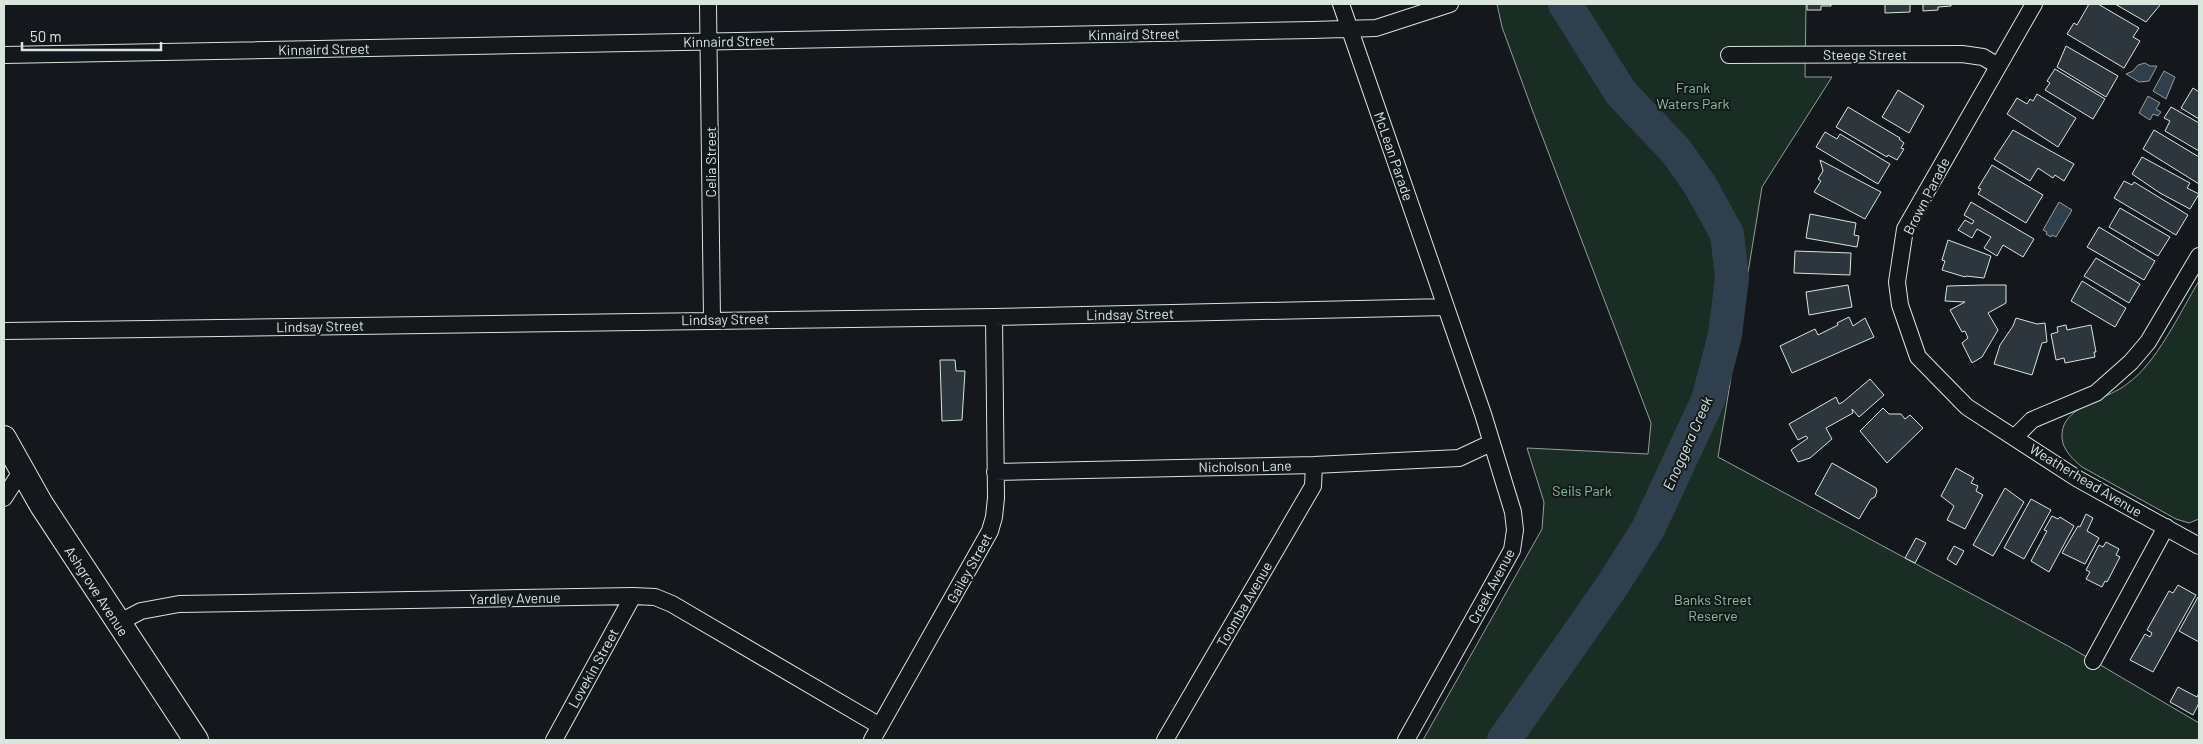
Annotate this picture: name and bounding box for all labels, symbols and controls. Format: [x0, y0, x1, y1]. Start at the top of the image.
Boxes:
scale bar [22, 20, 161, 52]
street label: Kinnaird Street [1088, 25, 1180, 43]
text: 50 m [30, 27, 62, 45]
street label: Kinnaird Street [683, 32, 775, 50]
street label: Kinnaird Street [278, 40, 370, 58]
street label: Steege Street [1823, 46, 1907, 63]
park label: Frank Waters Park [1656, 79, 1730, 112]
street label: McLean Parade [1371, 109, 1417, 203]
street label: Celia Street [702, 127, 719, 197]
street label: Brown Parade [1899, 155, 1953, 237]
street label: Lindsay Street [1086, 305, 1174, 323]
street label: Lindsay Street [681, 310, 769, 328]
street label: Lindsay Street [276, 317, 364, 335]
water label: Enoggera Creek [1658, 393, 1716, 493]
street label: Weatherhead Avenue [2027, 440, 2145, 520]
street label: Nicholson Lane [1198, 457, 1292, 475]
park label: Seils Park [1552, 482, 1612, 499]
street label: Gailey Street [943, 530, 995, 606]
street label: Ashgrove Avenue [62, 543, 132, 639]
street label: Creek Avenue [1464, 545, 1518, 627]
street label: Toomba Avenue [1213, 558, 1275, 650]
street label: Yardley Avenue [469, 589, 561, 607]
park label: Banks Street Reserve [1674, 591, 1752, 624]
street label: Lovekin Street [564, 625, 622, 711]

